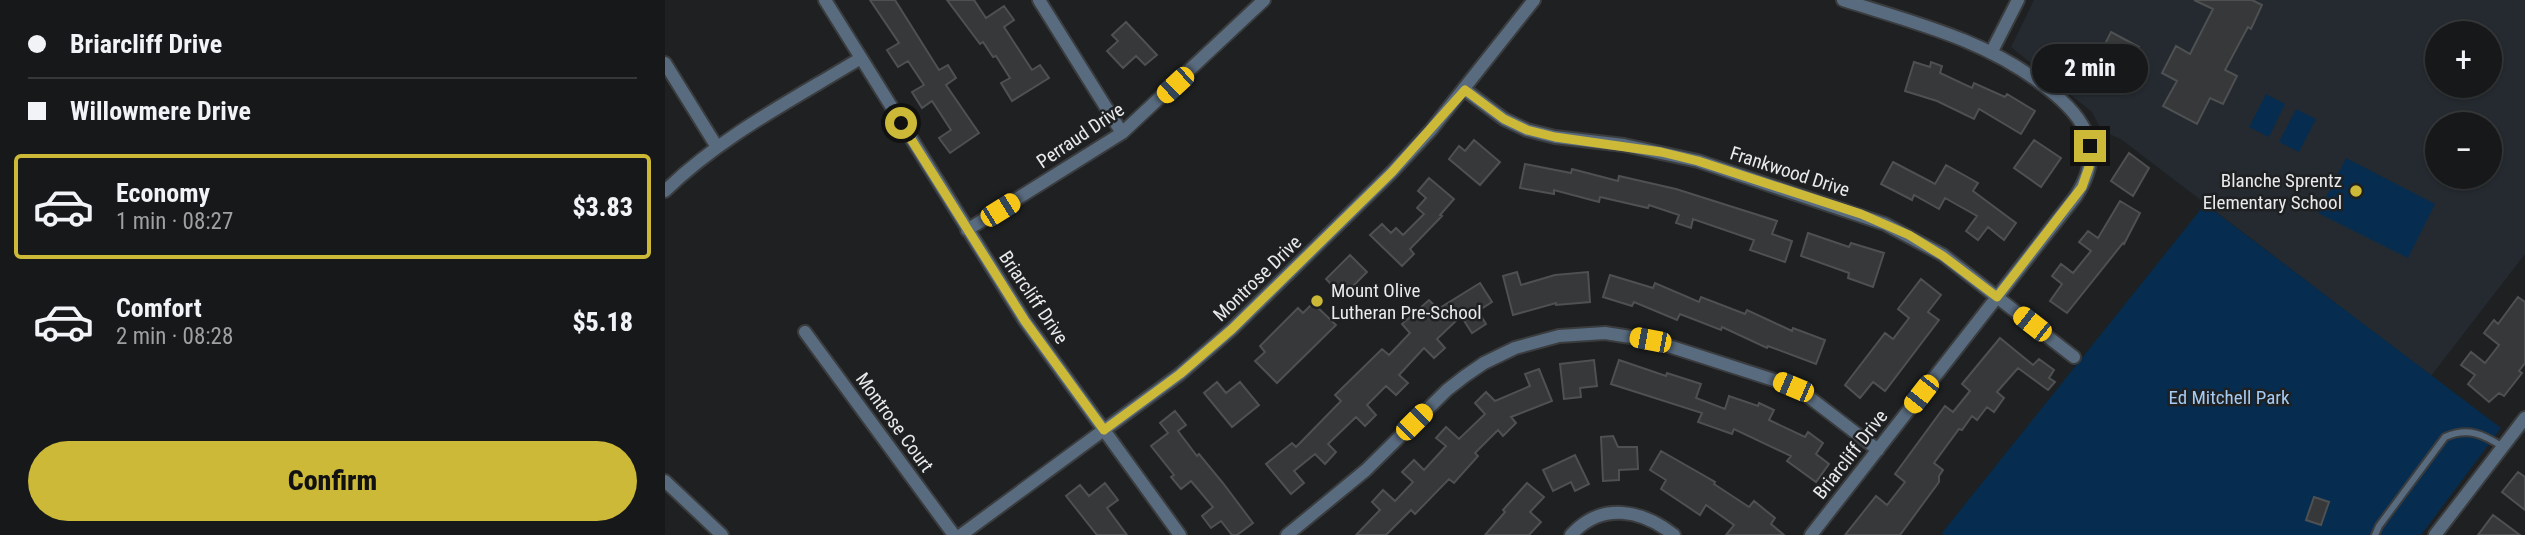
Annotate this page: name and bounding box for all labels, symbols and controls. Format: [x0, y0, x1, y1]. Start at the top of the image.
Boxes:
map controls [2425, 21, 2502, 189]
button: + [2425, 21, 2502, 98]
text: Briarcliff Drive [70, 29, 222, 59]
callout: 2 min [2032, 44, 2148, 94]
text: 2 min [2064, 55, 2116, 82]
car [1153, 63, 1198, 107]
text: Willowmere Drive [70, 96, 251, 126]
street label: Perraud Drive [1032, 98, 1128, 173]
route start [885, 107, 917, 139]
button: − [2425, 112, 2502, 189]
route end [2074, 130, 2106, 162]
street label: Frankwood Drive [1727, 141, 1853, 202]
place label: Blanche Sprentz Elementary School [2203, 169, 2342, 214]
icon: car [32, 175, 95, 238]
text: Economy [116, 178, 210, 208]
marker: Blanche Sprentz Elementary School [2348, 183, 2364, 199]
car [977, 190, 1024, 230]
text: $3.83 [572, 192, 633, 222]
text: 1 min · 08:27 [116, 208, 233, 235]
street label: Montrose Drive [1208, 231, 1306, 326]
street label: Briarcliff Drive [994, 246, 1073, 348]
place label: Mount Olive Lutheran Pre-School [1331, 279, 1482, 324]
icon: car [32, 290, 95, 353]
text: Comfort [116, 293, 202, 323]
marker: Mount Olive Lutheran Pre-School [1309, 293, 1325, 309]
car [2009, 303, 2056, 345]
text: $5.18 [572, 307, 633, 337]
text: 2 min · 08:28 [116, 323, 233, 350]
car [1628, 326, 1673, 354]
street label: Montrose Court [851, 368, 938, 476]
car [1770, 369, 1817, 405]
car [1900, 371, 1943, 417]
park label: Ed Mitchell Park [2168, 386, 2290, 409]
car [1392, 400, 1437, 444]
street label: Briarcliff Drive [1808, 405, 1892, 504]
button: Confirm [28, 441, 637, 521]

